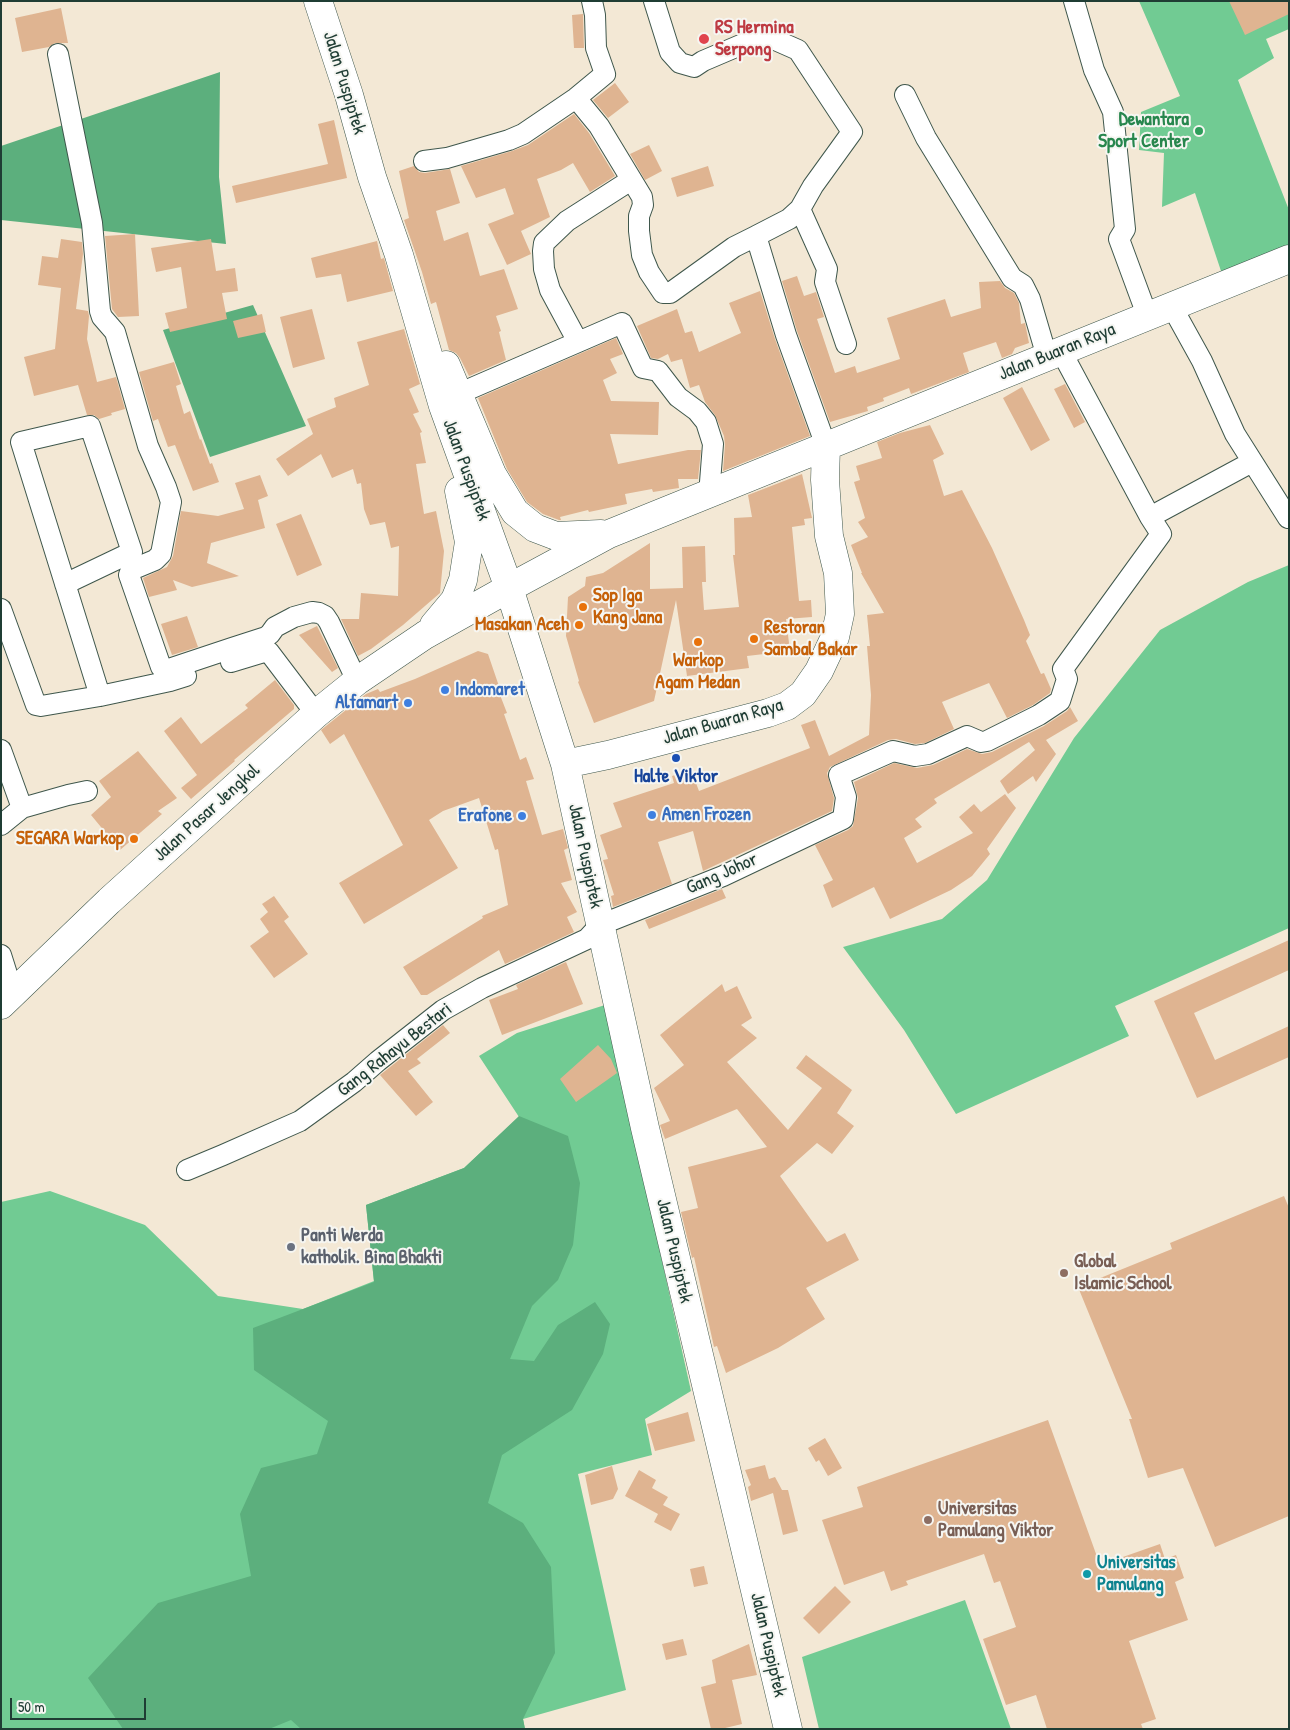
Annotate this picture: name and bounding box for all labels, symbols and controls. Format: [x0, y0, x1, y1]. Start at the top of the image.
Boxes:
place label: RS Hermina Serpong [715, 17, 794, 61]
street label: Jalan Puspiptek [318, 29, 370, 137]
marker: RS Hermina Serpong [697, 32, 711, 46]
place label: Dewantara Sport Center [1098, 109, 1189, 153]
marker: Dewantara Sport Center [1193, 125, 1205, 137]
street label: Jalan Buaran Raya [995, 318, 1119, 386]
street label: Jalan Puspiptek [437, 416, 495, 524]
place label: Sop Iga Kang Jana [593, 585, 662, 629]
marker: Sop Iga Kang Jana [577, 601, 589, 613]
place label: Masakan Aceh [475, 614, 569, 636]
place label: Restoran Sambal Bakar [764, 617, 858, 661]
marker: Masakan Aceh [573, 619, 585, 631]
marker: Restoran Sambal Bakar [748, 633, 760, 645]
marker: Warkop Agam Medan [692, 636, 704, 648]
place label: Warkop Agam Medan [656, 650, 740, 694]
place label: Indomaret [455, 679, 525, 701]
marker: Indomaret [439, 684, 451, 696]
place label: Alfamart [335, 692, 398, 714]
street label: Jalan Buaran Raya [660, 694, 786, 750]
marker: Alfamart [402, 697, 414, 709]
marker: Halte Viktor [670, 752, 682, 764]
street label: Jalan Pasar Jengkol [149, 759, 265, 867]
place label: Halte Viktor [634, 766, 718, 788]
street label: Jalan Puspiptek [563, 802, 607, 910]
place label: Amen Frozen [662, 804, 751, 826]
place label: Erafone [458, 805, 512, 827]
marker: Amen Frozen [646, 809, 658, 821]
marker: Erafone [516, 810, 528, 822]
place label: SEGARA Warkop [16, 828, 124, 850]
marker: SEGARA Warkop [128, 833, 140, 845]
street label: Gang Johor [683, 848, 761, 900]
street label: Gang Rahayu Bestari [333, 998, 457, 1102]
street label: Jalan Puspiptek [651, 1197, 697, 1305]
place label: Panti Werda katholik. Bina Bhakti [301, 1225, 442, 1269]
marker: Panti Werda katholik. Bina Bhakti [285, 1241, 297, 1253]
place label: Global Islamic School [1074, 1251, 1172, 1295]
marker: Global Islamic School [1058, 1267, 1070, 1279]
place label: Universitas Pamulang Viktor [938, 1498, 1053, 1542]
marker: Universitas Pamulang Viktor [922, 1514, 934, 1526]
place label: Universitas Pamulang [1097, 1552, 1176, 1596]
marker: Universitas Pamulang [1081, 1568, 1093, 1580]
street label: Jalan Puspiptek [745, 1591, 791, 1699]
scale bar [12, 1688, 149, 1720]
text: 50 m [18, 1696, 45, 1717]

